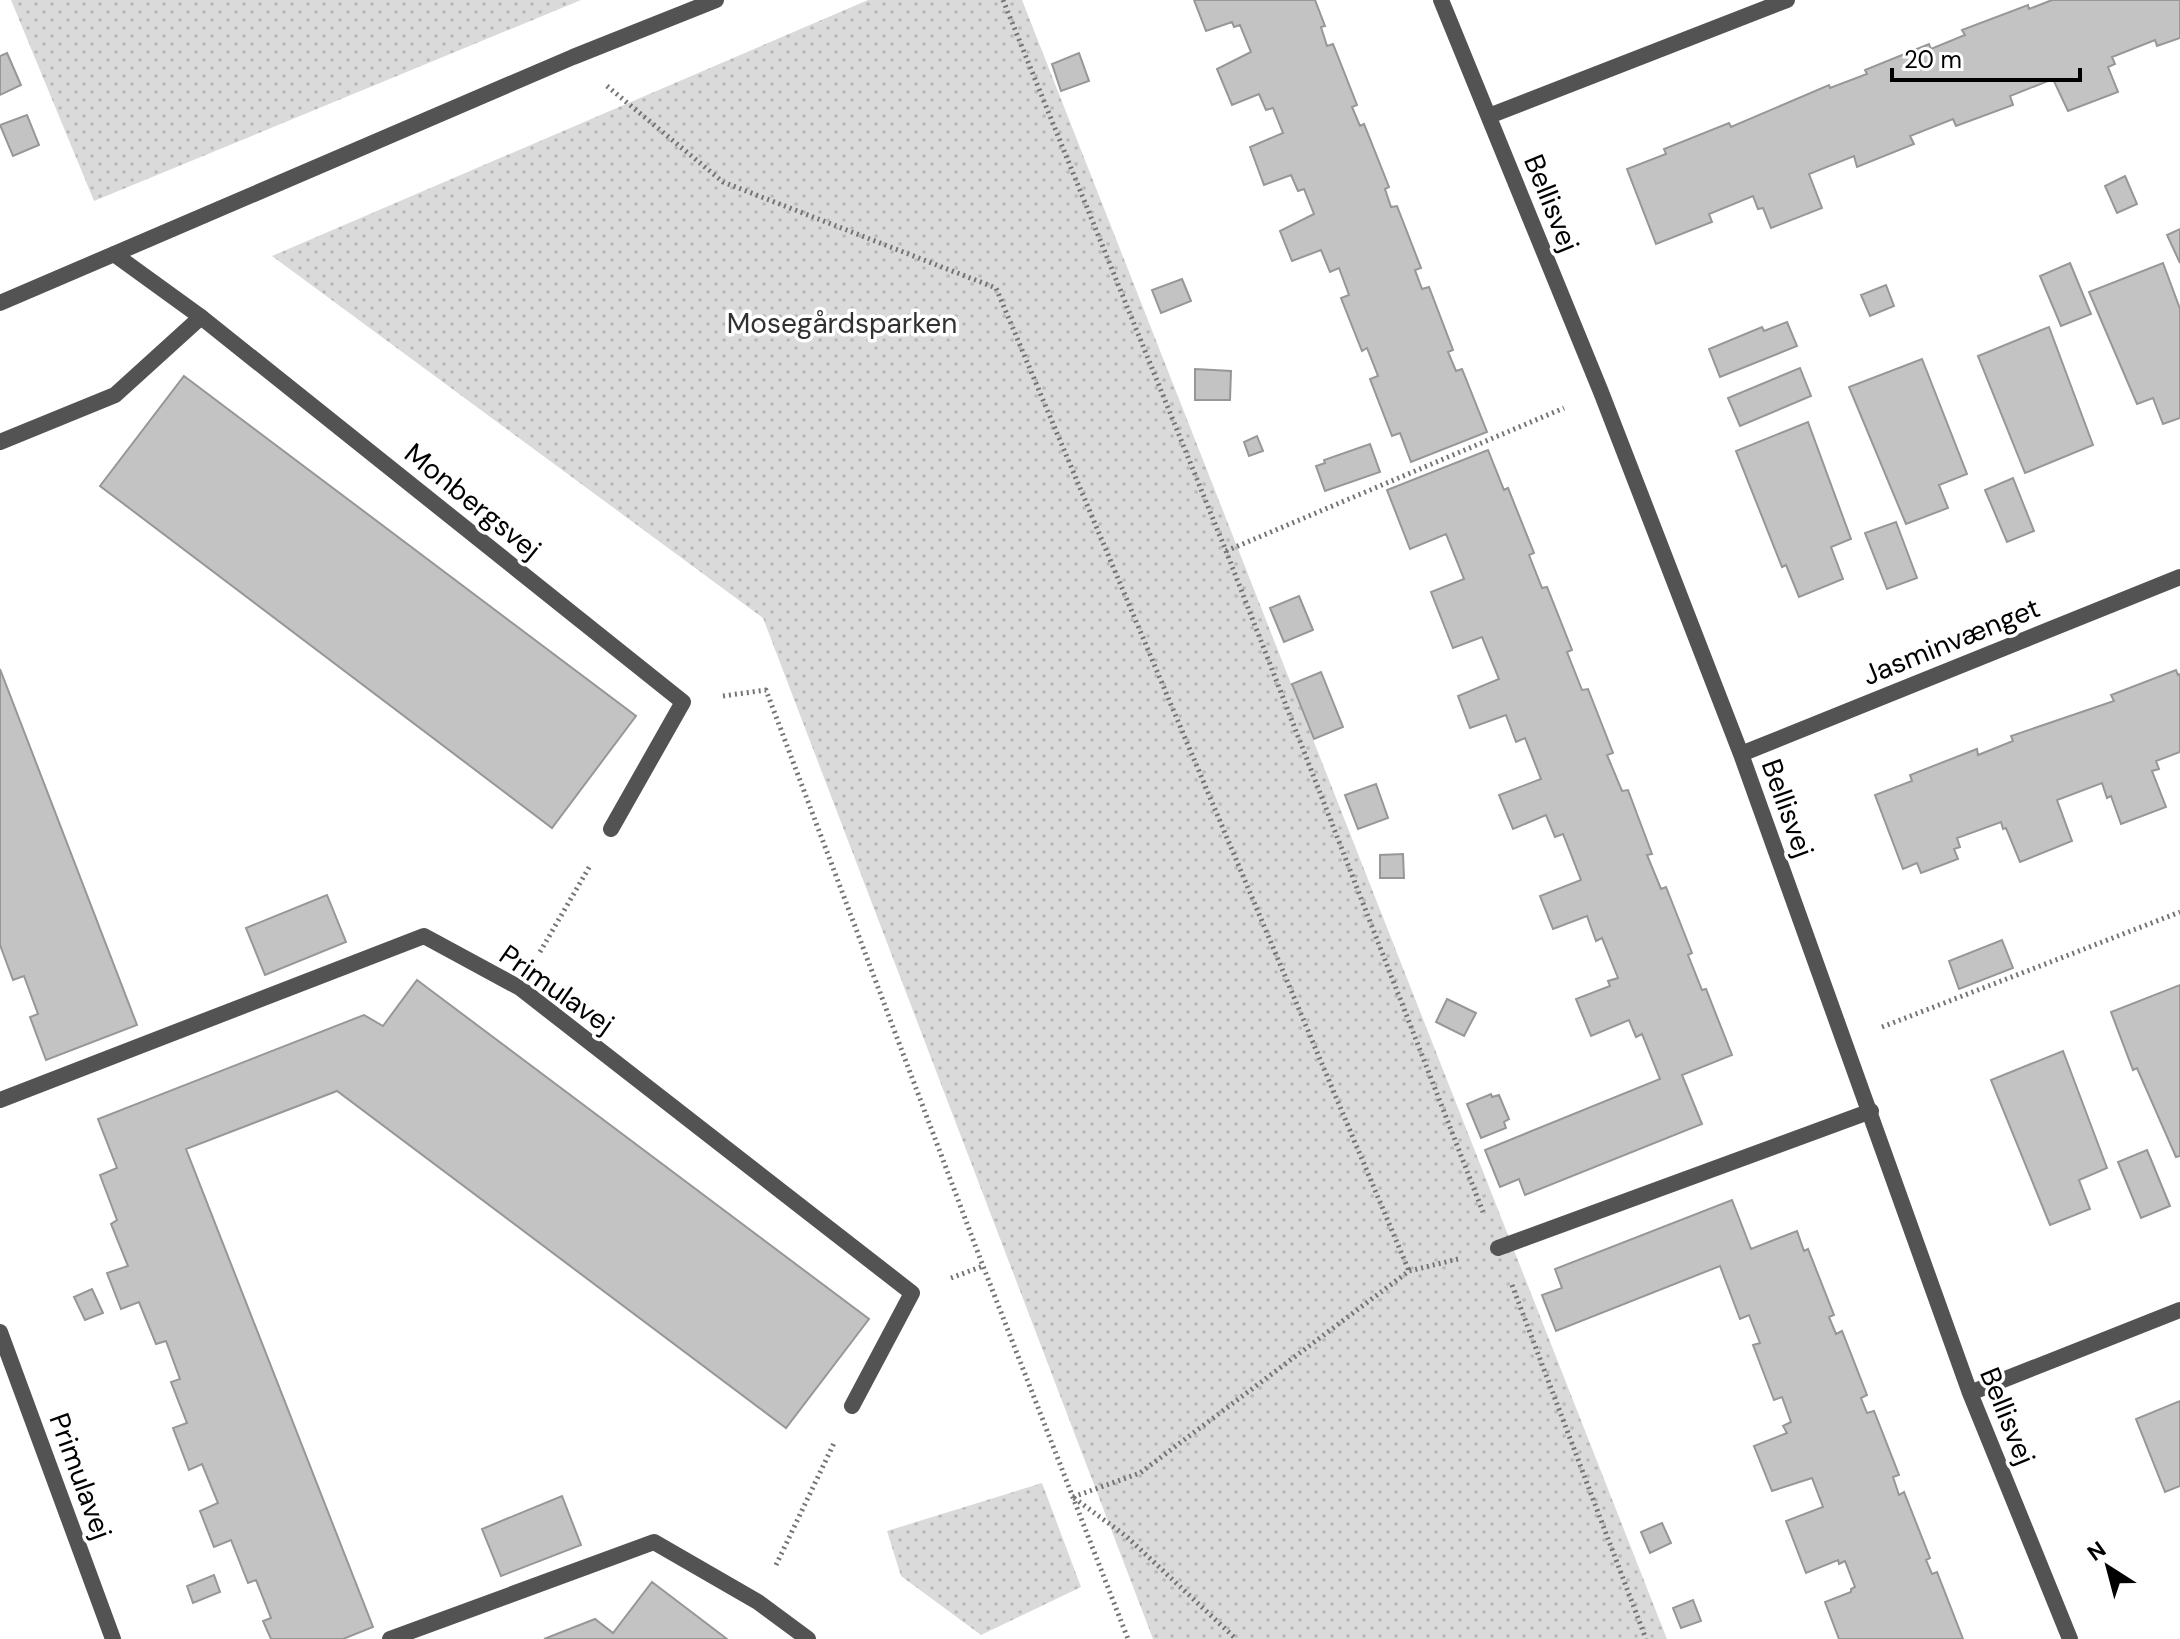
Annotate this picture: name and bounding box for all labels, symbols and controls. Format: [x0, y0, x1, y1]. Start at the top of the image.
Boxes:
scale bar [1892, 32, 2080, 82]
text: 20 m [1904, 44, 1962, 75]
street label: Bellisvej [1515, 149, 1588, 257]
park label: Mosegårdsparken [727, 305, 957, 342]
street label: Monbergsvej [397, 435, 549, 568]
street label: Jasminvænget [1857, 589, 2045, 694]
street label: Bellisvej [1753, 754, 1822, 862]
street label: Primulavej [492, 936, 621, 1042]
street label: Bellisvej [1971, 1362, 2044, 1470]
street label: Primulavej [41, 1408, 120, 1545]
north arrow [2068, 1527, 2148, 1607]
text: N [2082, 1535, 2112, 1568]

